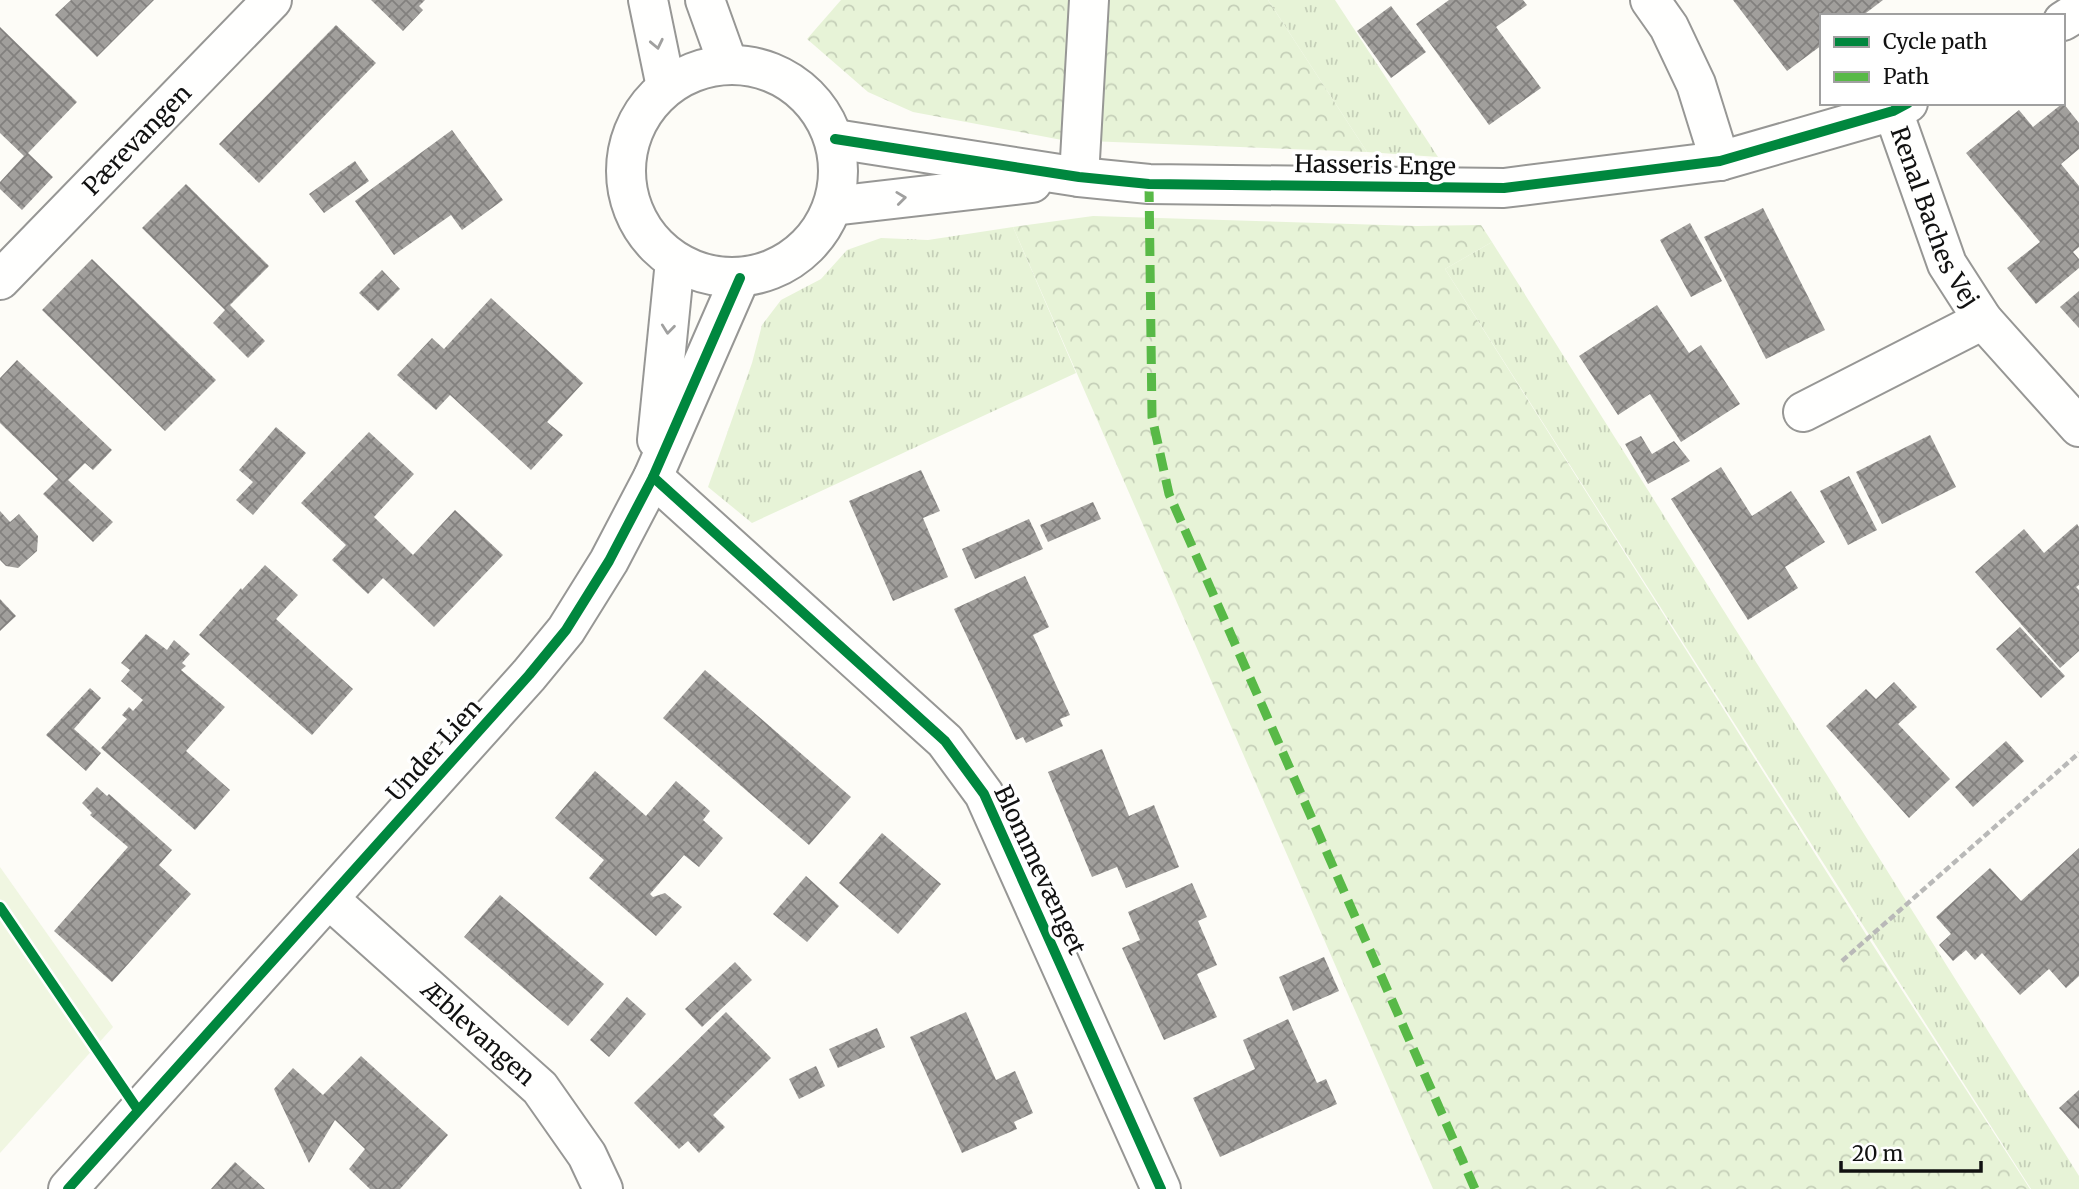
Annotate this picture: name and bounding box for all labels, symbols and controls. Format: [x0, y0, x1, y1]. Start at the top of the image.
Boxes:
legend [1820, 14, 2065, 105]
text: Cycle path [1883, 28, 1987, 55]
one-way arrow [648, 38, 663, 50]
text: Path [1883, 63, 1929, 90]
street label: Pærevangen [76, 77, 198, 202]
street label: Renal Baches Vej [1884, 122, 1986, 313]
street label: Hasseris Enge [1294, 148, 1456, 182]
one-way arrow [895, 191, 907, 206]
one-way arrow [661, 324, 676, 335]
street label: Under Lien [380, 692, 488, 808]
street label: Blommevænget [987, 780, 1093, 960]
street label: Æblevangen [415, 973, 542, 1092]
scale bar [1841, 1130, 1981, 1174]
text: 20 m [1852, 1140, 1904, 1167]

